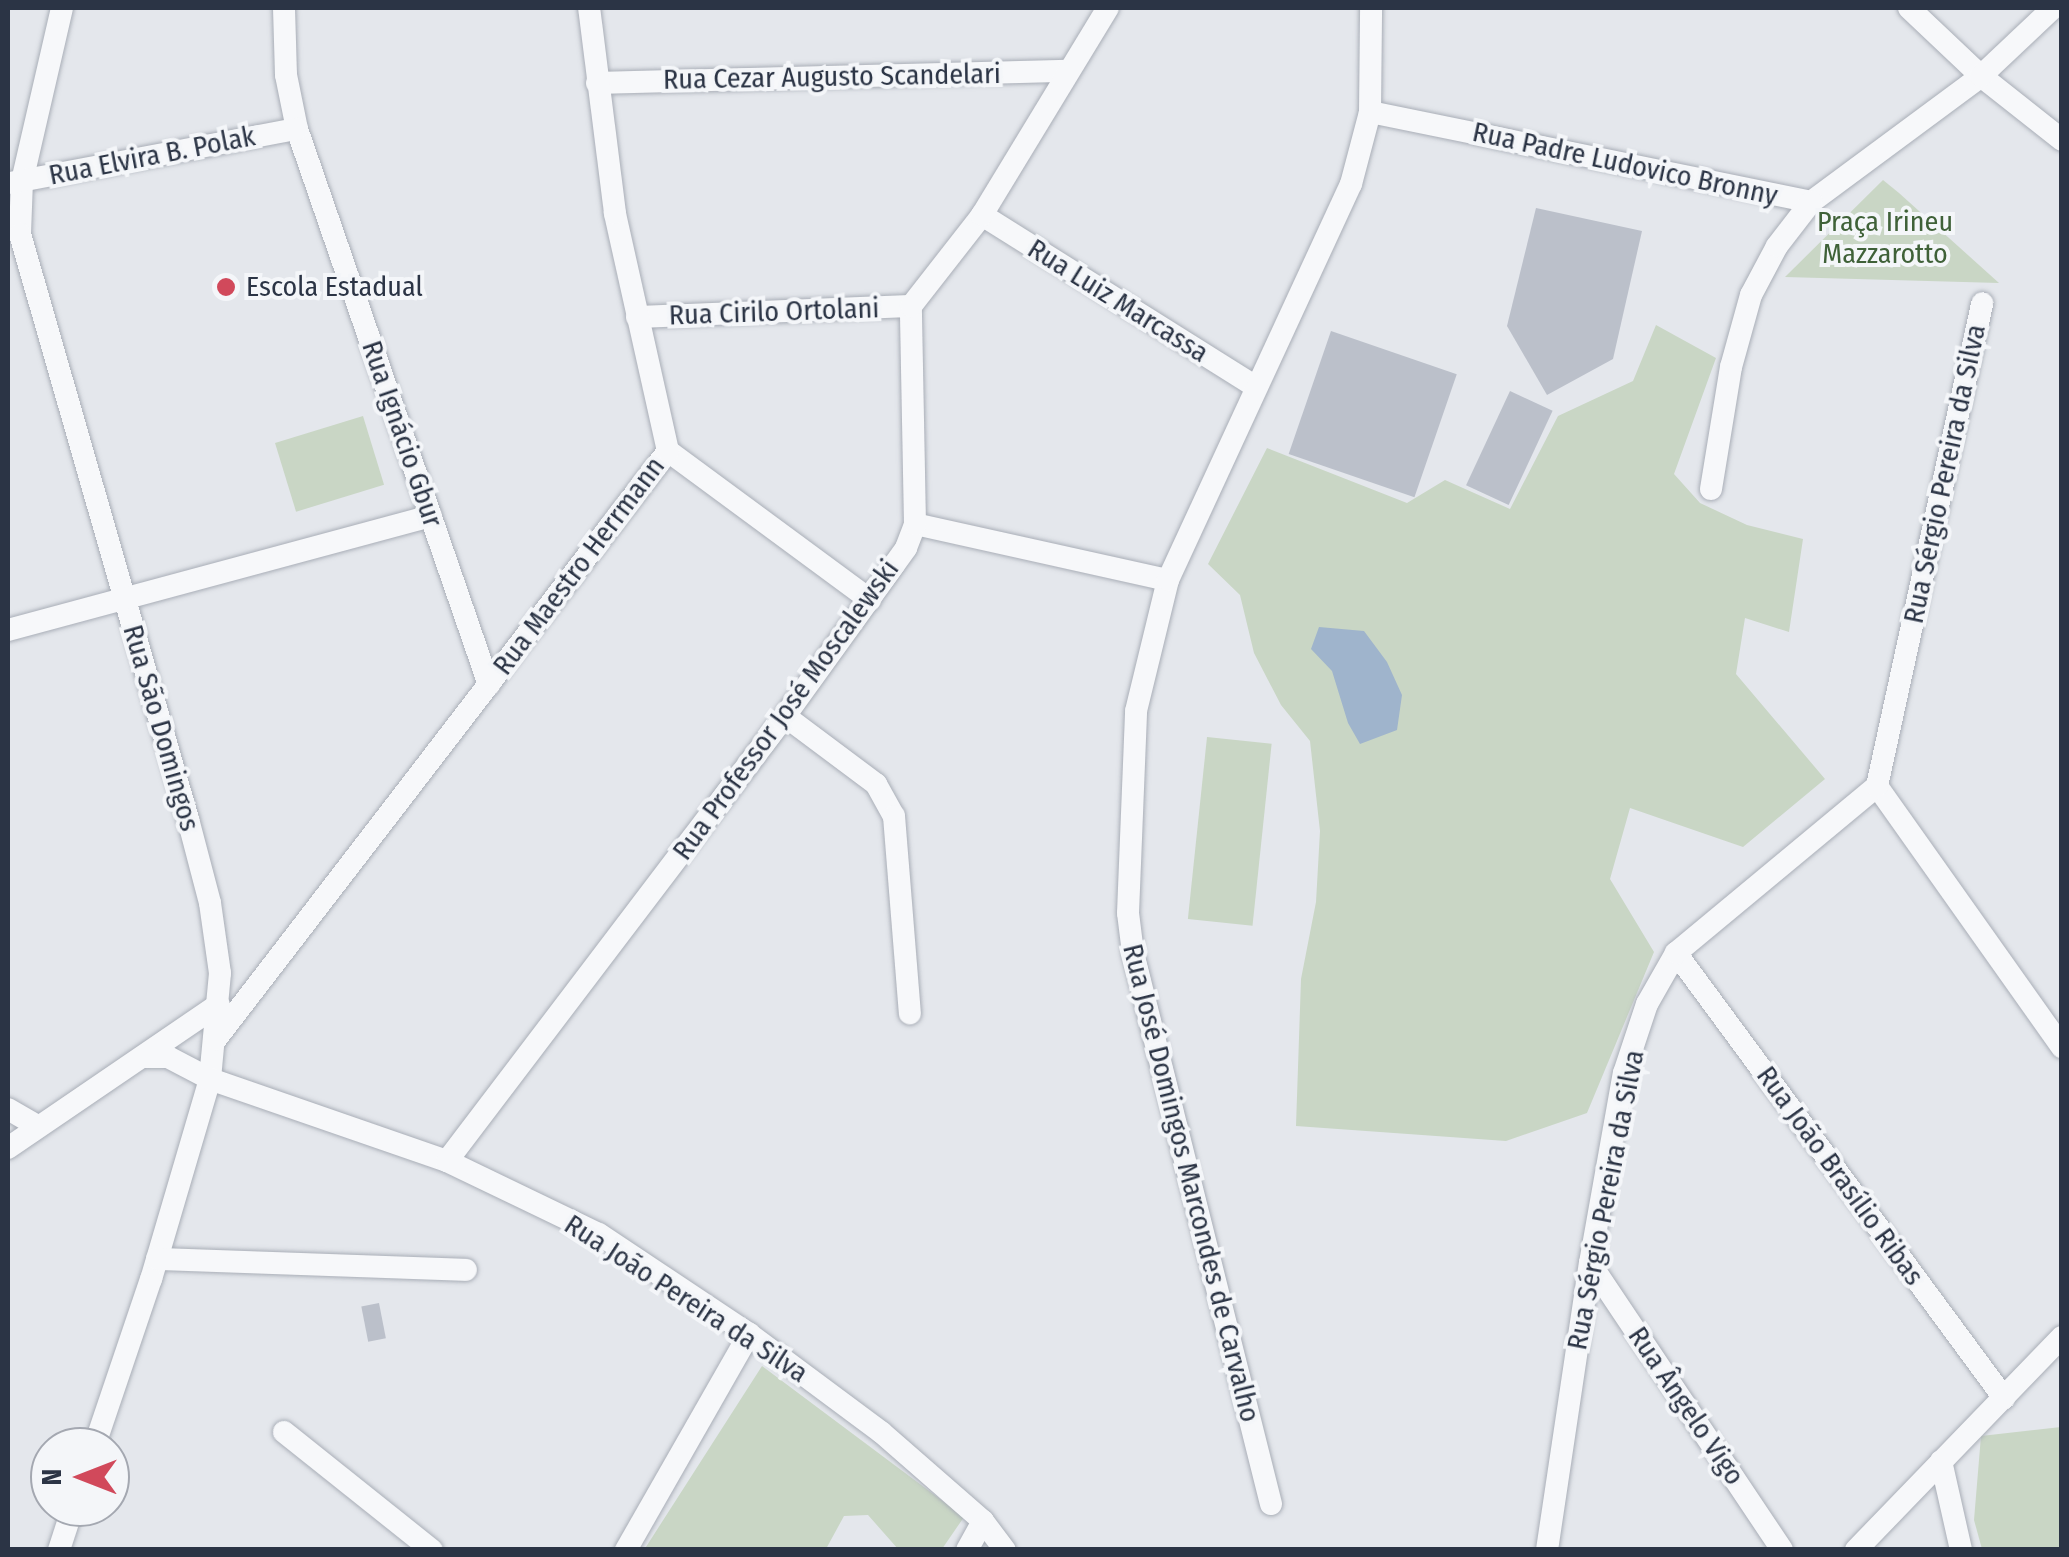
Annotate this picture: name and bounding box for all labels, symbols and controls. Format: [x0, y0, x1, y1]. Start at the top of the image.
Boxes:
street label: Rua Cezar Augusto Scandelari [663, 57, 1001, 97]
street label: Rua Padre Ludovico Bronny [1469, 115, 1781, 213]
street label: Rua Elvira B. Polak [46, 120, 258, 192]
park label: Praça Irineu Mazzarotto [1817, 205, 1953, 271]
street label: Rua Luiz Marcassa [1022, 232, 1214, 370]
place label: Escola Estadual [246, 270, 423, 304]
marker: Escola Estadual [215, 276, 237, 298]
street label: Rua Cirilo Ortolani [668, 292, 880, 332]
street label: Rua Sérgio Pereira da Silva [1897, 321, 1993, 627]
street label: Rua Ignácio Gbur [354, 336, 450, 532]
street label: Rua Maestro Herrmann [486, 450, 672, 682]
street label: Rua Professor José Moscalewski [666, 553, 906, 867]
street label: Rua São Domingos [116, 621, 206, 835]
street label: Rua José Domingos Marcondes de Carvalho [1115, 941, 1267, 1425]
street label: Rua Sérgio Pereira da Silva [1560, 1047, 1652, 1353]
street label: Rua João Brasílio Ribas [1749, 1060, 1931, 1292]
street label: Rua João Pereira da Silva [558, 1208, 814, 1390]
street label: Rua Ângelo Vigo [1621, 1321, 1751, 1491]
north arrow [30, 1427, 130, 1527]
text: N [35, 1469, 68, 1485]

